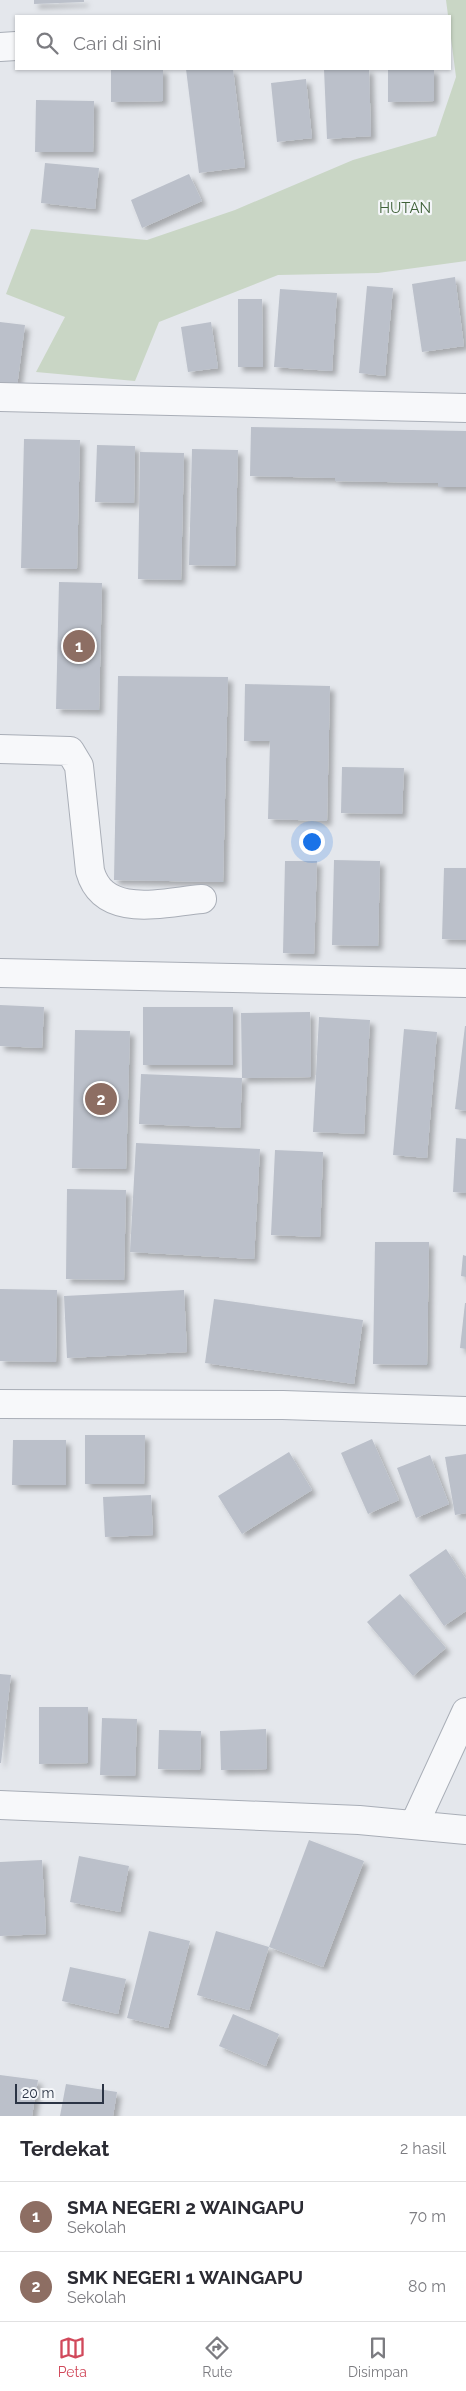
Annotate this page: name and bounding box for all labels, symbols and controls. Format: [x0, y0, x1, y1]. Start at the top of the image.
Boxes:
search box [15, 15, 451, 70]
icon: search [33, 29, 61, 57]
text: Cari di sini [73, 32, 161, 54]
park label: HUTAN [379, 199, 431, 217]
pin: 1 [63, 627, 95, 665]
your location [299, 829, 325, 855]
pin: 2 [85, 1080, 117, 1118]
scale bar [15, 2081, 104, 2104]
text: 20 m [22, 2085, 54, 2101]
text: Terdekat [20, 2136, 109, 2161]
text: 2 hasil [400, 2139, 446, 2158]
text: SMA NEGERI 2 WAINGAPU [67, 2196, 304, 2218]
text: 1 [32, 2207, 40, 2226]
text: 70 m [409, 2207, 446, 2226]
text: Sekolah [67, 2218, 126, 2237]
text: SMK NEGERI 1 WAINGAPU [67, 2266, 303, 2288]
text: 2 [31, 2277, 41, 2296]
text: 80 m [408, 2277, 446, 2296]
text: Sekolah [67, 2288, 126, 2307]
tab: Peta [58, 2334, 87, 2380]
tab: Rute [202, 2334, 233, 2380]
tab: Disimpan [348, 2334, 408, 2380]

